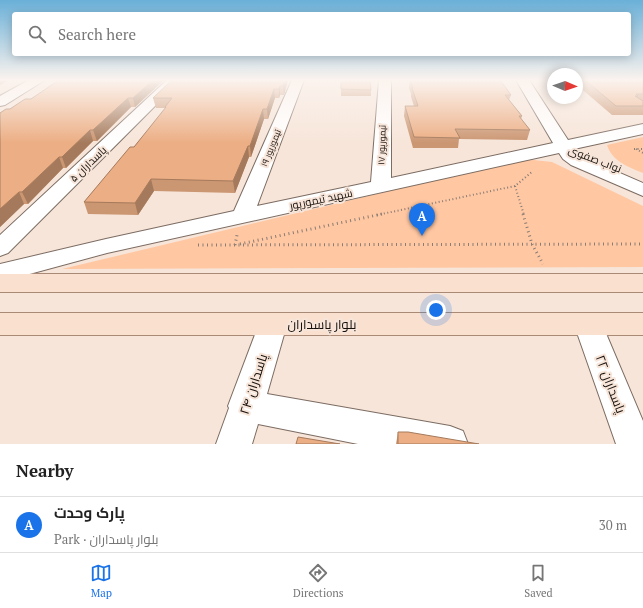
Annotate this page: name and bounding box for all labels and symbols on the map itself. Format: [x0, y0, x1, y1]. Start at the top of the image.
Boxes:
north arrow [547, 68, 583, 104]
street label: تیمورپور ۱۷ [375, 124, 389, 165]
street label: تیمورپور ۱۹ [258, 127, 284, 168]
street label: نواب صفوی [566, 142, 624, 176]
street label: پاسداران ۵ [67, 143, 109, 185]
street label: شهید تیمورپور [287, 185, 354, 213]
pin: A [409, 203, 435, 236]
your location [426, 300, 446, 320]
street label: بلوار پاسداران [287, 315, 357, 334]
street label: پاسداران ۲۴ [235, 351, 272, 417]
street label: پاسداران ۲۲ [591, 352, 631, 417]

